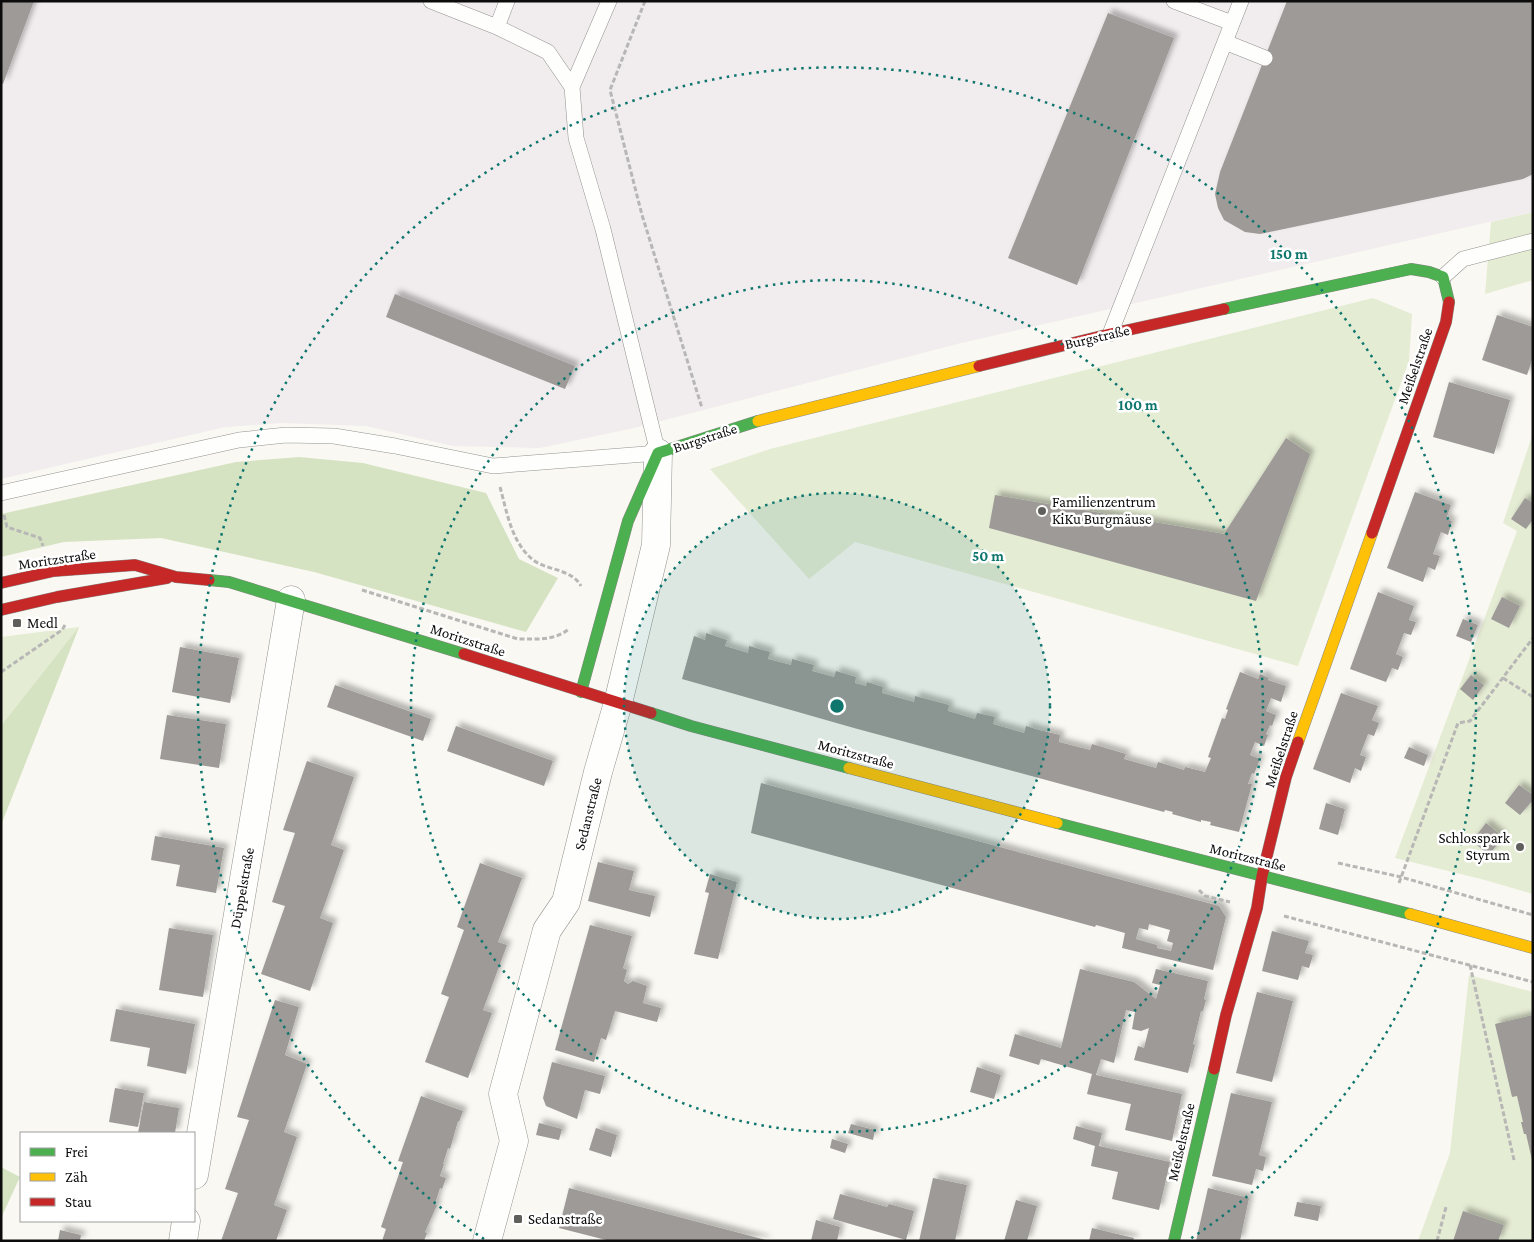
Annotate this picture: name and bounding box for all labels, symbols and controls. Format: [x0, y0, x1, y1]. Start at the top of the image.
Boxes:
text: 150 m [1270, 246, 1308, 262]
street label: Burgstraße [1063, 322, 1132, 353]
street label: Meißelstraße [1394, 325, 1436, 406]
text: 100 m [1118, 397, 1158, 413]
street label: Burgstraße [671, 420, 740, 457]
place label: Familienzentrum KiKu Burgmäuse [1052, 494, 1156, 528]
marker: Familienzentrum KiKu Burgmäuse [1036, 505, 1048, 517]
street label: Moritzstraße [17, 546, 97, 572]
text: 50 m [972, 548, 1004, 564]
place label: Medl [27, 615, 58, 631]
marker: Medl [11, 617, 23, 629]
street label: Moritzstraße [428, 620, 508, 660]
centre of rings [828, 697, 846, 715]
street label: Meißelstraße [1261, 708, 1301, 789]
street label: Moritzstraße [816, 736, 896, 772]
street label: Sedanstraße [571, 776, 605, 852]
place label: Schlosspark Styrum [1438, 830, 1511, 864]
street label: Moritzstraße [1208, 840, 1288, 874]
marker: Schlosspark Styrum [1514, 841, 1526, 853]
street label: Düppelstraße [227, 846, 258, 930]
street label: Meißelstraße [1164, 1101, 1198, 1183]
legend [20, 1132, 195, 1222]
text: Frei [65, 1144, 88, 1160]
text: Zäh [65, 1169, 88, 1185]
text: Stau [65, 1194, 92, 1210]
place label: Sedanstraße [528, 1211, 603, 1227]
marker: Sedanstraße [512, 1213, 524, 1225]

